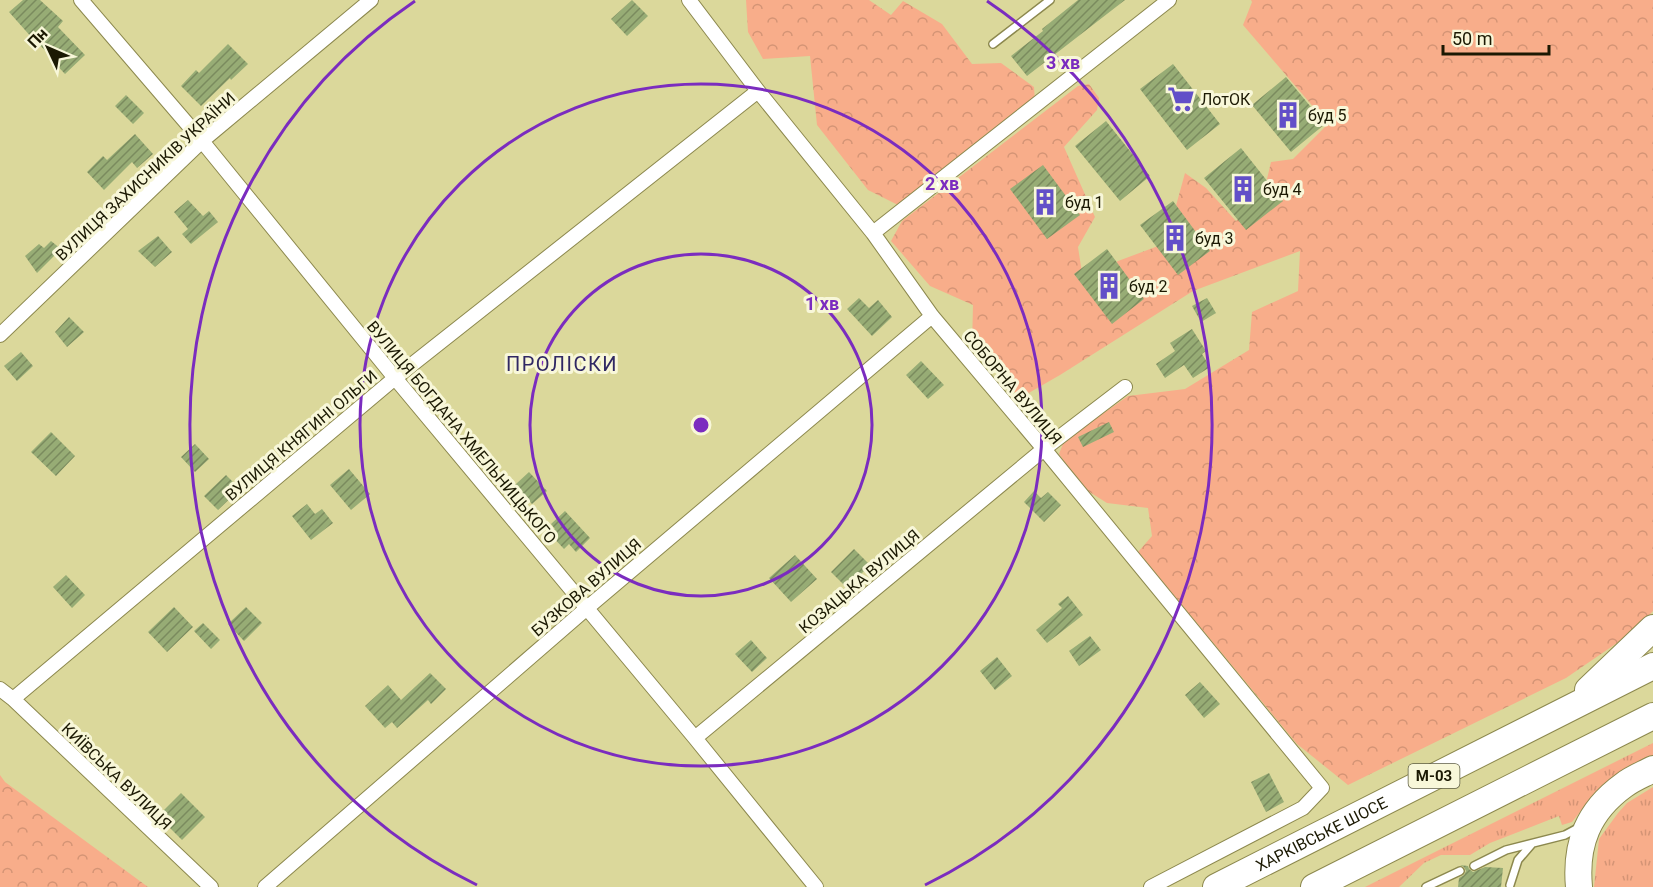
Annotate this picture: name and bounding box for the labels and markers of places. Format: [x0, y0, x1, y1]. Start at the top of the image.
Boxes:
supermarket icon: ЛотОК [1166, 84, 1196, 114]
place label: ЛотОК [1201, 90, 1251, 109]
building icon: буд 5 [1273, 100, 1303, 130]
place label: буд 5 [1308, 106, 1347, 125]
building icon: буд 4 [1228, 174, 1258, 204]
place label: буд 4 [1263, 180, 1302, 199]
building icon: буд 1 [1030, 187, 1060, 217]
place label: буд 1 [1065, 193, 1104, 212]
building icon: буд 3 [1160, 223, 1190, 253]
place label: буд 3 [1195, 229, 1234, 248]
building icon: буд 2 [1094, 271, 1124, 301]
place label: буд 2 [1129, 277, 1168, 296]
centre of rings [691, 415, 711, 435]

